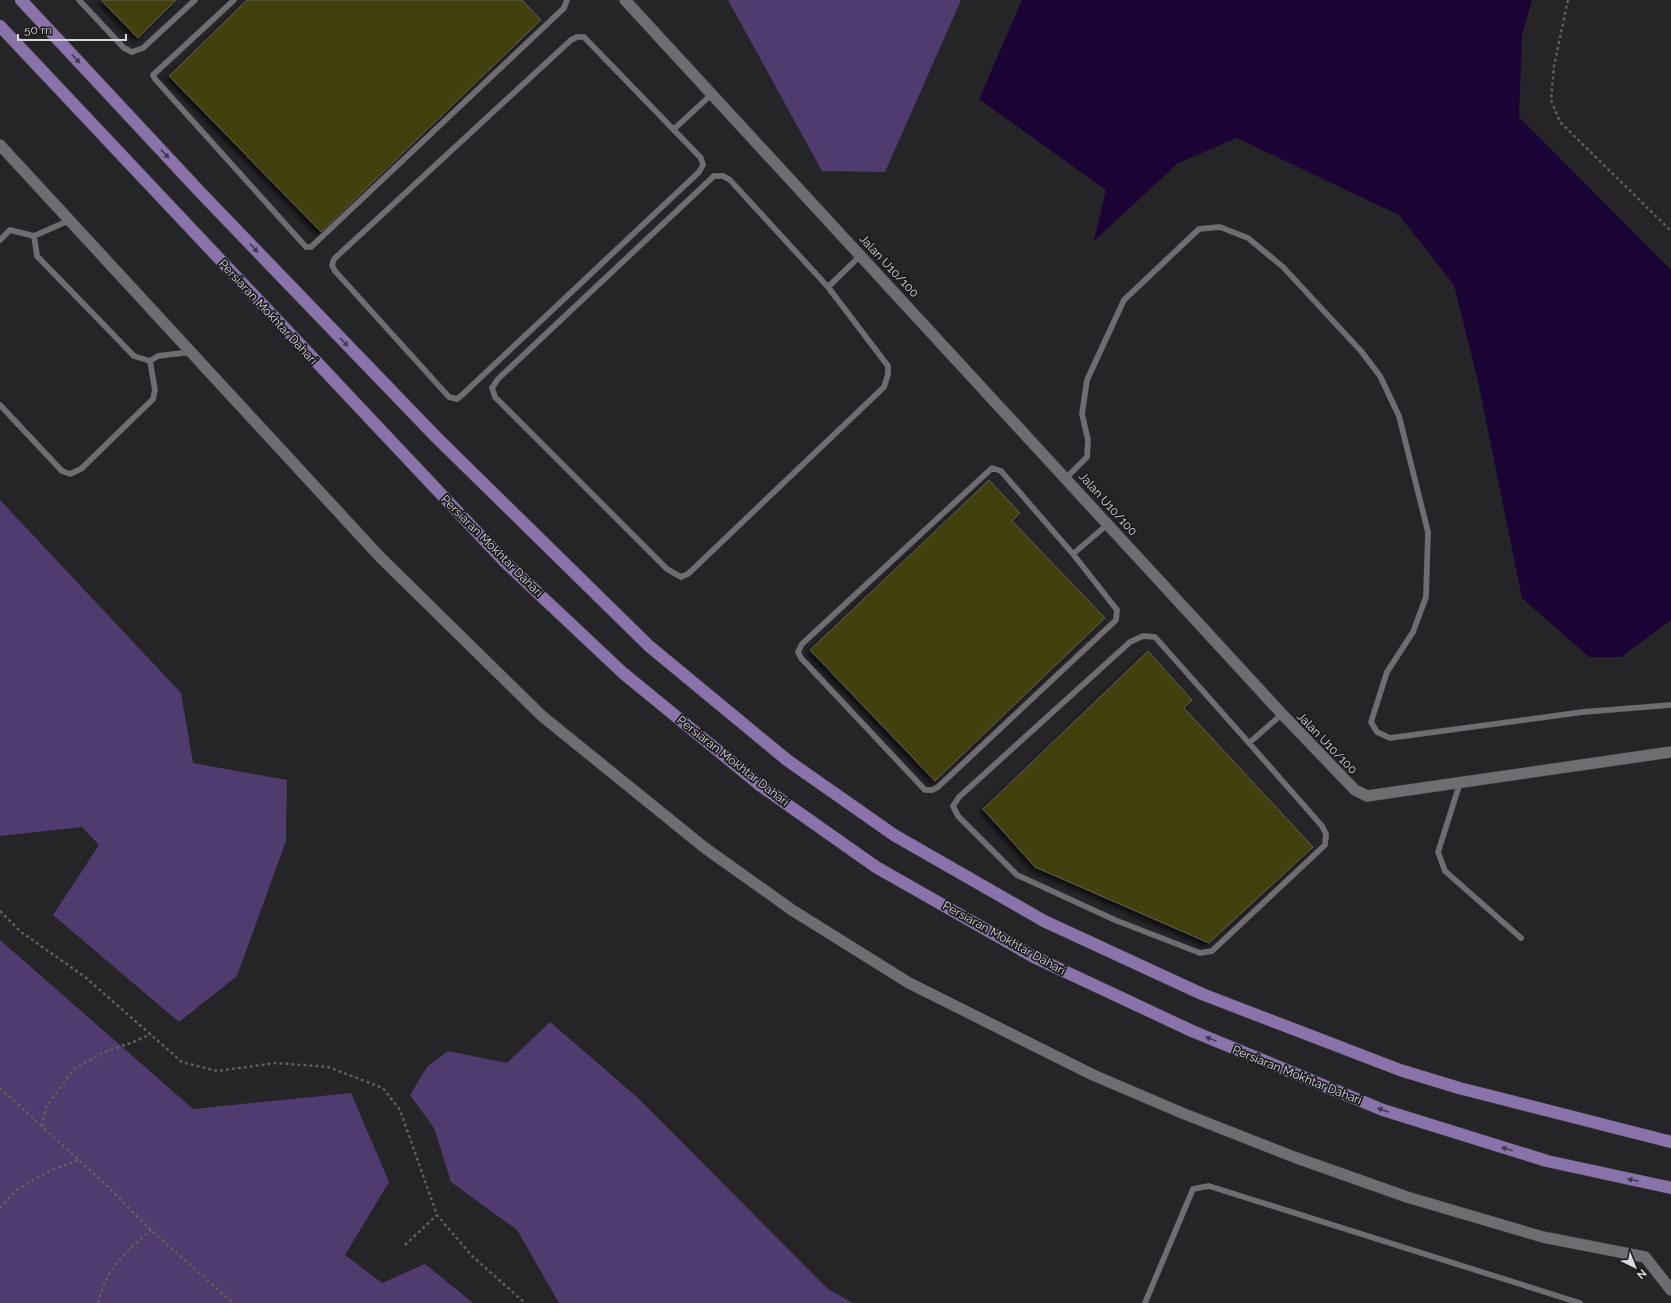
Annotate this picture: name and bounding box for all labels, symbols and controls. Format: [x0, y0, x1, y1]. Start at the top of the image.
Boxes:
scale bar [18, 16, 126, 42]
text: 50 m [24, 23, 52, 37]
one-way arrow [71, 54, 81, 64]
one-way arrow [160, 149, 169, 159]
street label: Jalan U10/100 [856, 232, 922, 300]
one-way arrow [249, 244, 258, 253]
street label: Persiaran Mokhtar Dahari [216, 257, 320, 367]
one-way arrow [339, 337, 349, 347]
street label: Jalan U10/100 [1076, 469, 1140, 539]
street label: Persiaran Mokhtar Dahari [438, 492, 546, 600]
street label: Jalan U10/100 [1294, 709, 1360, 777]
street label: Persiaran Mokhtar Dahari [674, 713, 792, 809]
street label: Persiaran Mokhtar Dahari [940, 898, 1068, 978]
one-way arrow [1205, 1036, 1216, 1042]
street label: Persiaran Mokhtar Dahari [1230, 1043, 1364, 1107]
one-way arrow [1376, 1106, 1388, 1112]
one-way arrow [1500, 1146, 1512, 1152]
one-way arrow [1627, 1176, 1639, 1182]
north arrow [1615, 1247, 1655, 1287]
text: N [1634, 1266, 1649, 1282]

